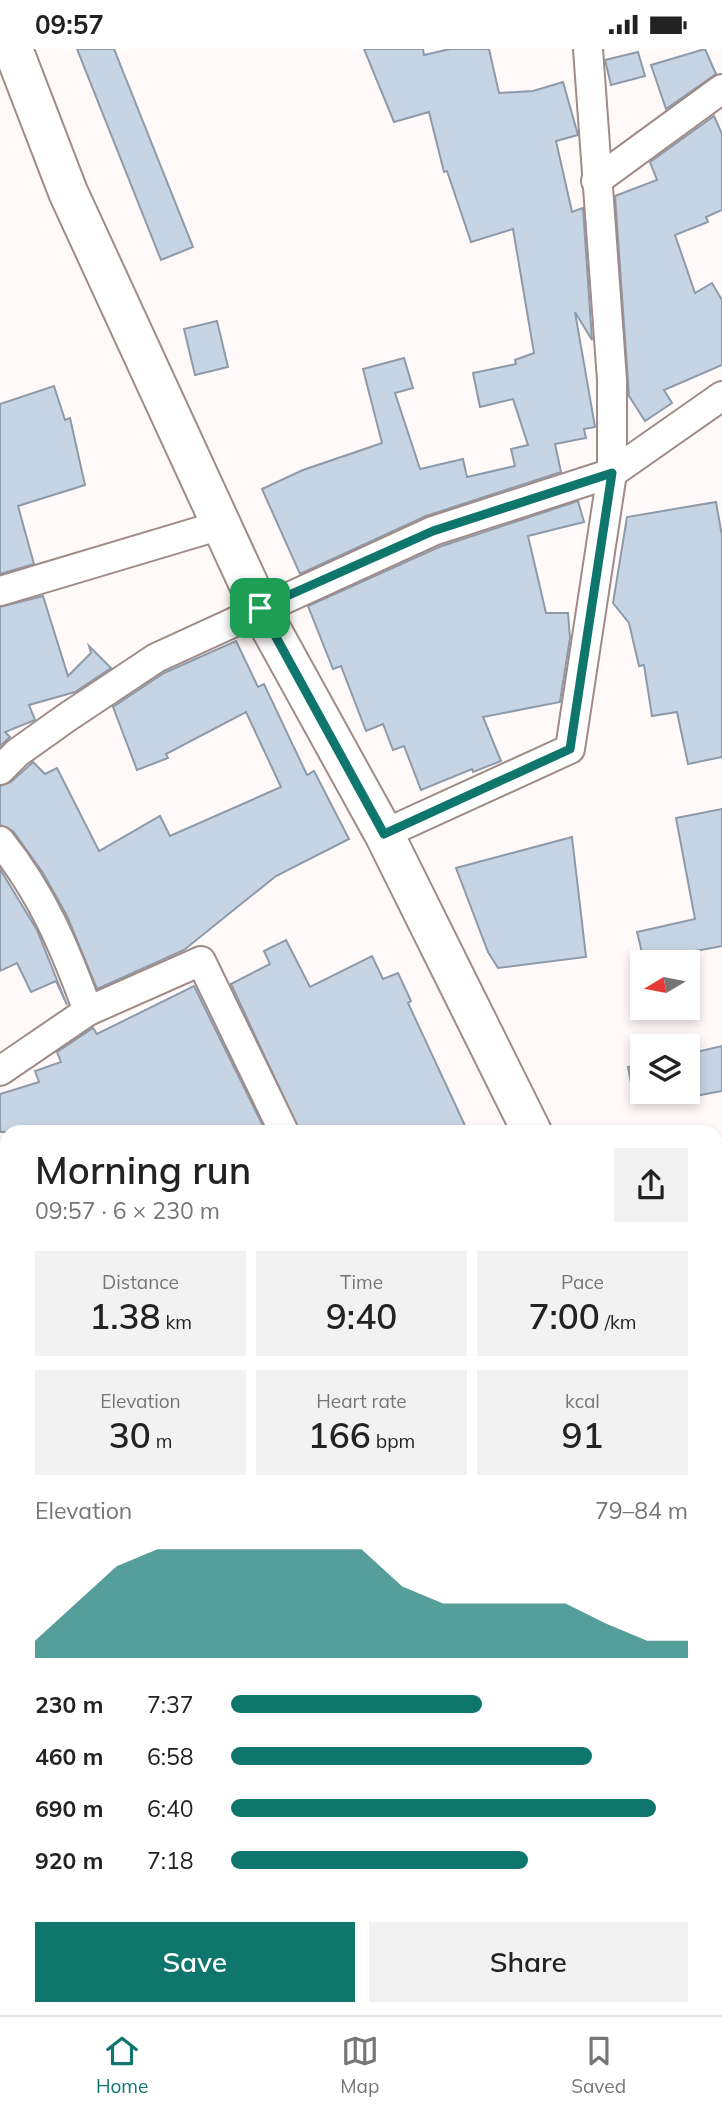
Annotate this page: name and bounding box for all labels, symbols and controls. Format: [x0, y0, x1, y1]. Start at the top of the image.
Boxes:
text: 09:57 [35, 8, 104, 41]
pin [230, 578, 290, 638]
icon: arrive [241, 589, 279, 627]
north arrow [630, 950, 700, 1020]
map controls [630, 950, 700, 1104]
button: layers [630, 1034, 700, 1104]
text: Morning run [35, 1146, 251, 1194]
button: share [614, 1148, 688, 1222]
text: 09:57 · 6 × 230 m [35, 1196, 220, 1225]
text: Distance [102, 1270, 179, 1294]
text: Time [340, 1270, 383, 1294]
text: Pace [561, 1270, 604, 1294]
text: 1.38 [89, 1294, 160, 1338]
text: 9:40 [326, 1294, 397, 1338]
text: 7:00 [528, 1294, 600, 1338]
text: km [160, 1310, 192, 1334]
text: /km [600, 1310, 637, 1334]
text: Elevation [100, 1389, 181, 1413]
text: Heart rate [316, 1389, 407, 1413]
text: kcal [565, 1389, 600, 1413]
text: 30 [109, 1413, 151, 1457]
text: 166 [308, 1413, 371, 1457]
text: 91 [561, 1413, 604, 1457]
text: m [151, 1429, 172, 1453]
text: bpm [371, 1429, 415, 1453]
text: Elevation [35, 1496, 132, 1525]
text: 79–84 m [595, 1496, 688, 1525]
text: 230 m [35, 1690, 103, 1719]
text: 7:37 [147, 1690, 194, 1719]
text: 460 m [35, 1742, 103, 1771]
text: 6:58 [147, 1742, 194, 1771]
text: 690 m [35, 1794, 103, 1823]
text: 6:40 [147, 1794, 194, 1823]
text: 920 m [35, 1846, 103, 1875]
text: 7:18 [147, 1846, 194, 1875]
button: Save [35, 1922, 355, 2002]
button: Share [369, 1922, 688, 2002]
tab: Home [96, 2032, 148, 2098]
tab: Map [340, 2032, 379, 2098]
tab: Saved [571, 2032, 626, 2098]

